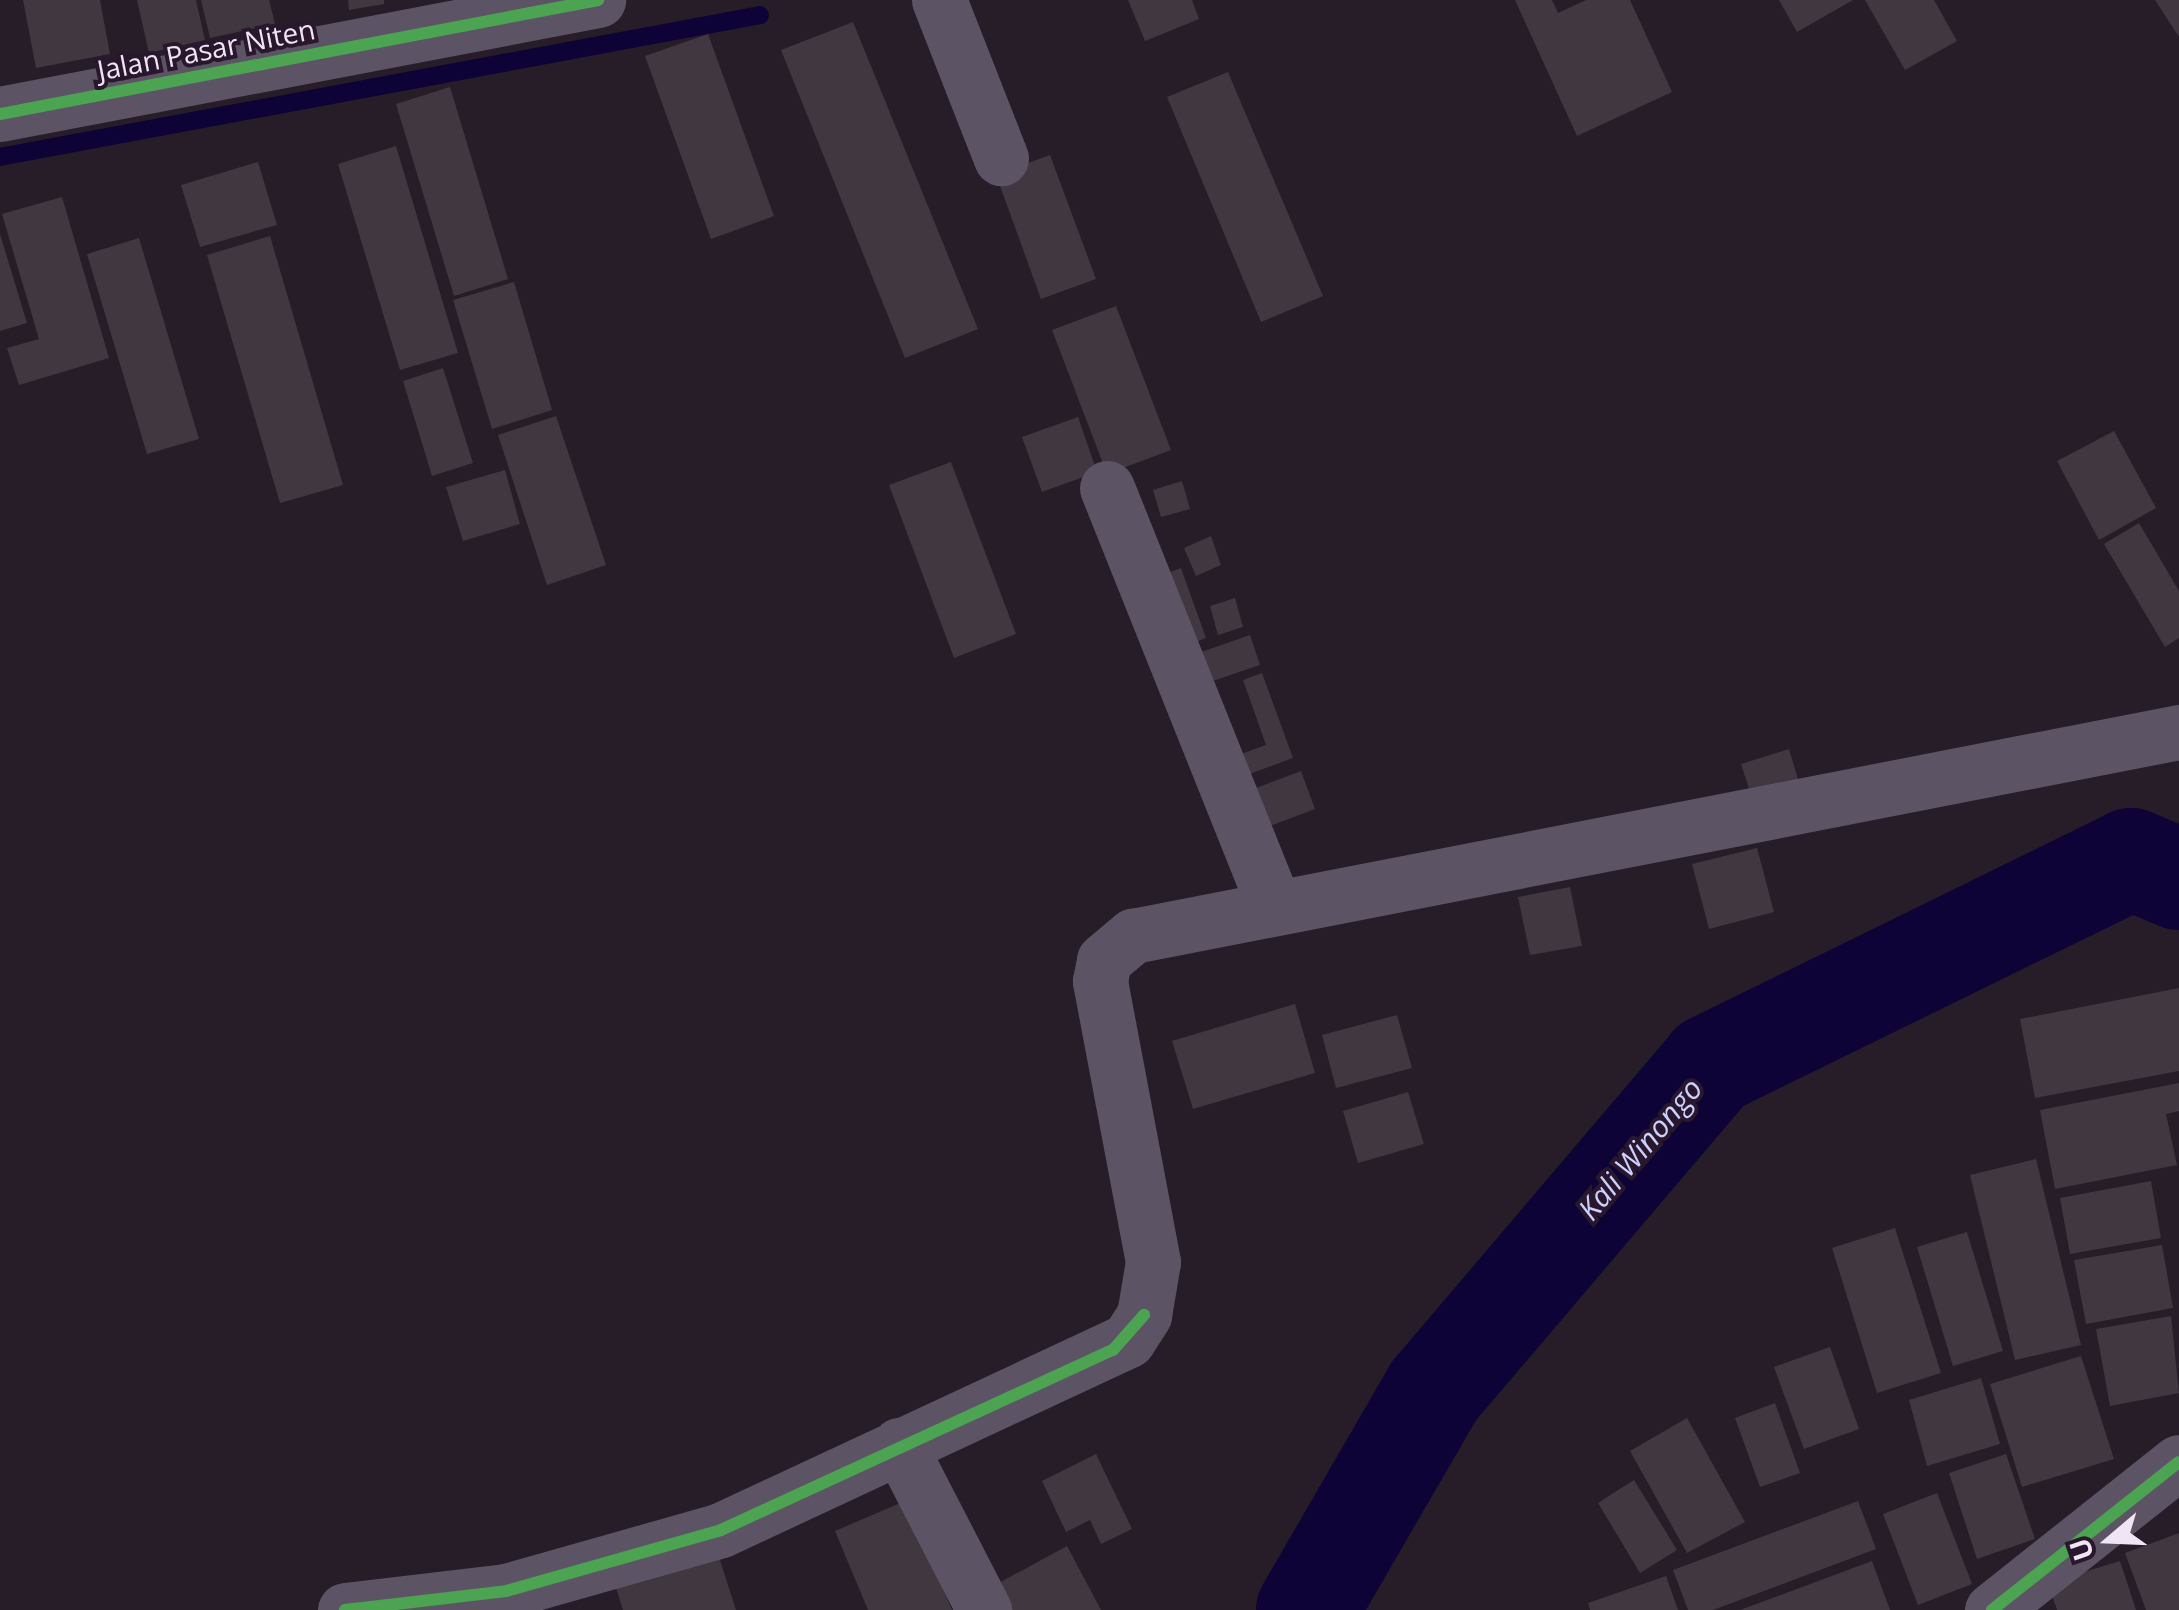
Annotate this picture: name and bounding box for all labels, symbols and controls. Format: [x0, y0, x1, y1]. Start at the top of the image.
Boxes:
street label: Jalan Pasar Niten [94, 11, 318, 87]
water label: Kali Winongo [1570, 1071, 1710, 1227]
north arrow [2059, 1490, 2159, 1590]
text: U [2059, 1534, 2102, 1566]

